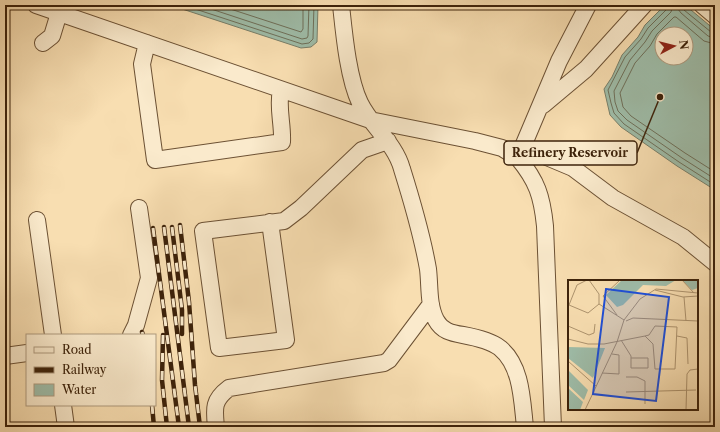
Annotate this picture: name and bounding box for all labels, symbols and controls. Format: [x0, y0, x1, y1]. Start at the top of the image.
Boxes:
north arrow [654, 26, 694, 66]
text: N [676, 39, 692, 51]
callout: Refinery Reservoir [504, 141, 637, 165]
text: Refinery Reservoir [512, 145, 628, 160]
inset map [568, 280, 698, 410]
legend [26, 334, 156, 406]
text: Road [62, 342, 92, 357]
text: Railway [62, 362, 107, 377]
text: Water [61, 382, 96, 397]

